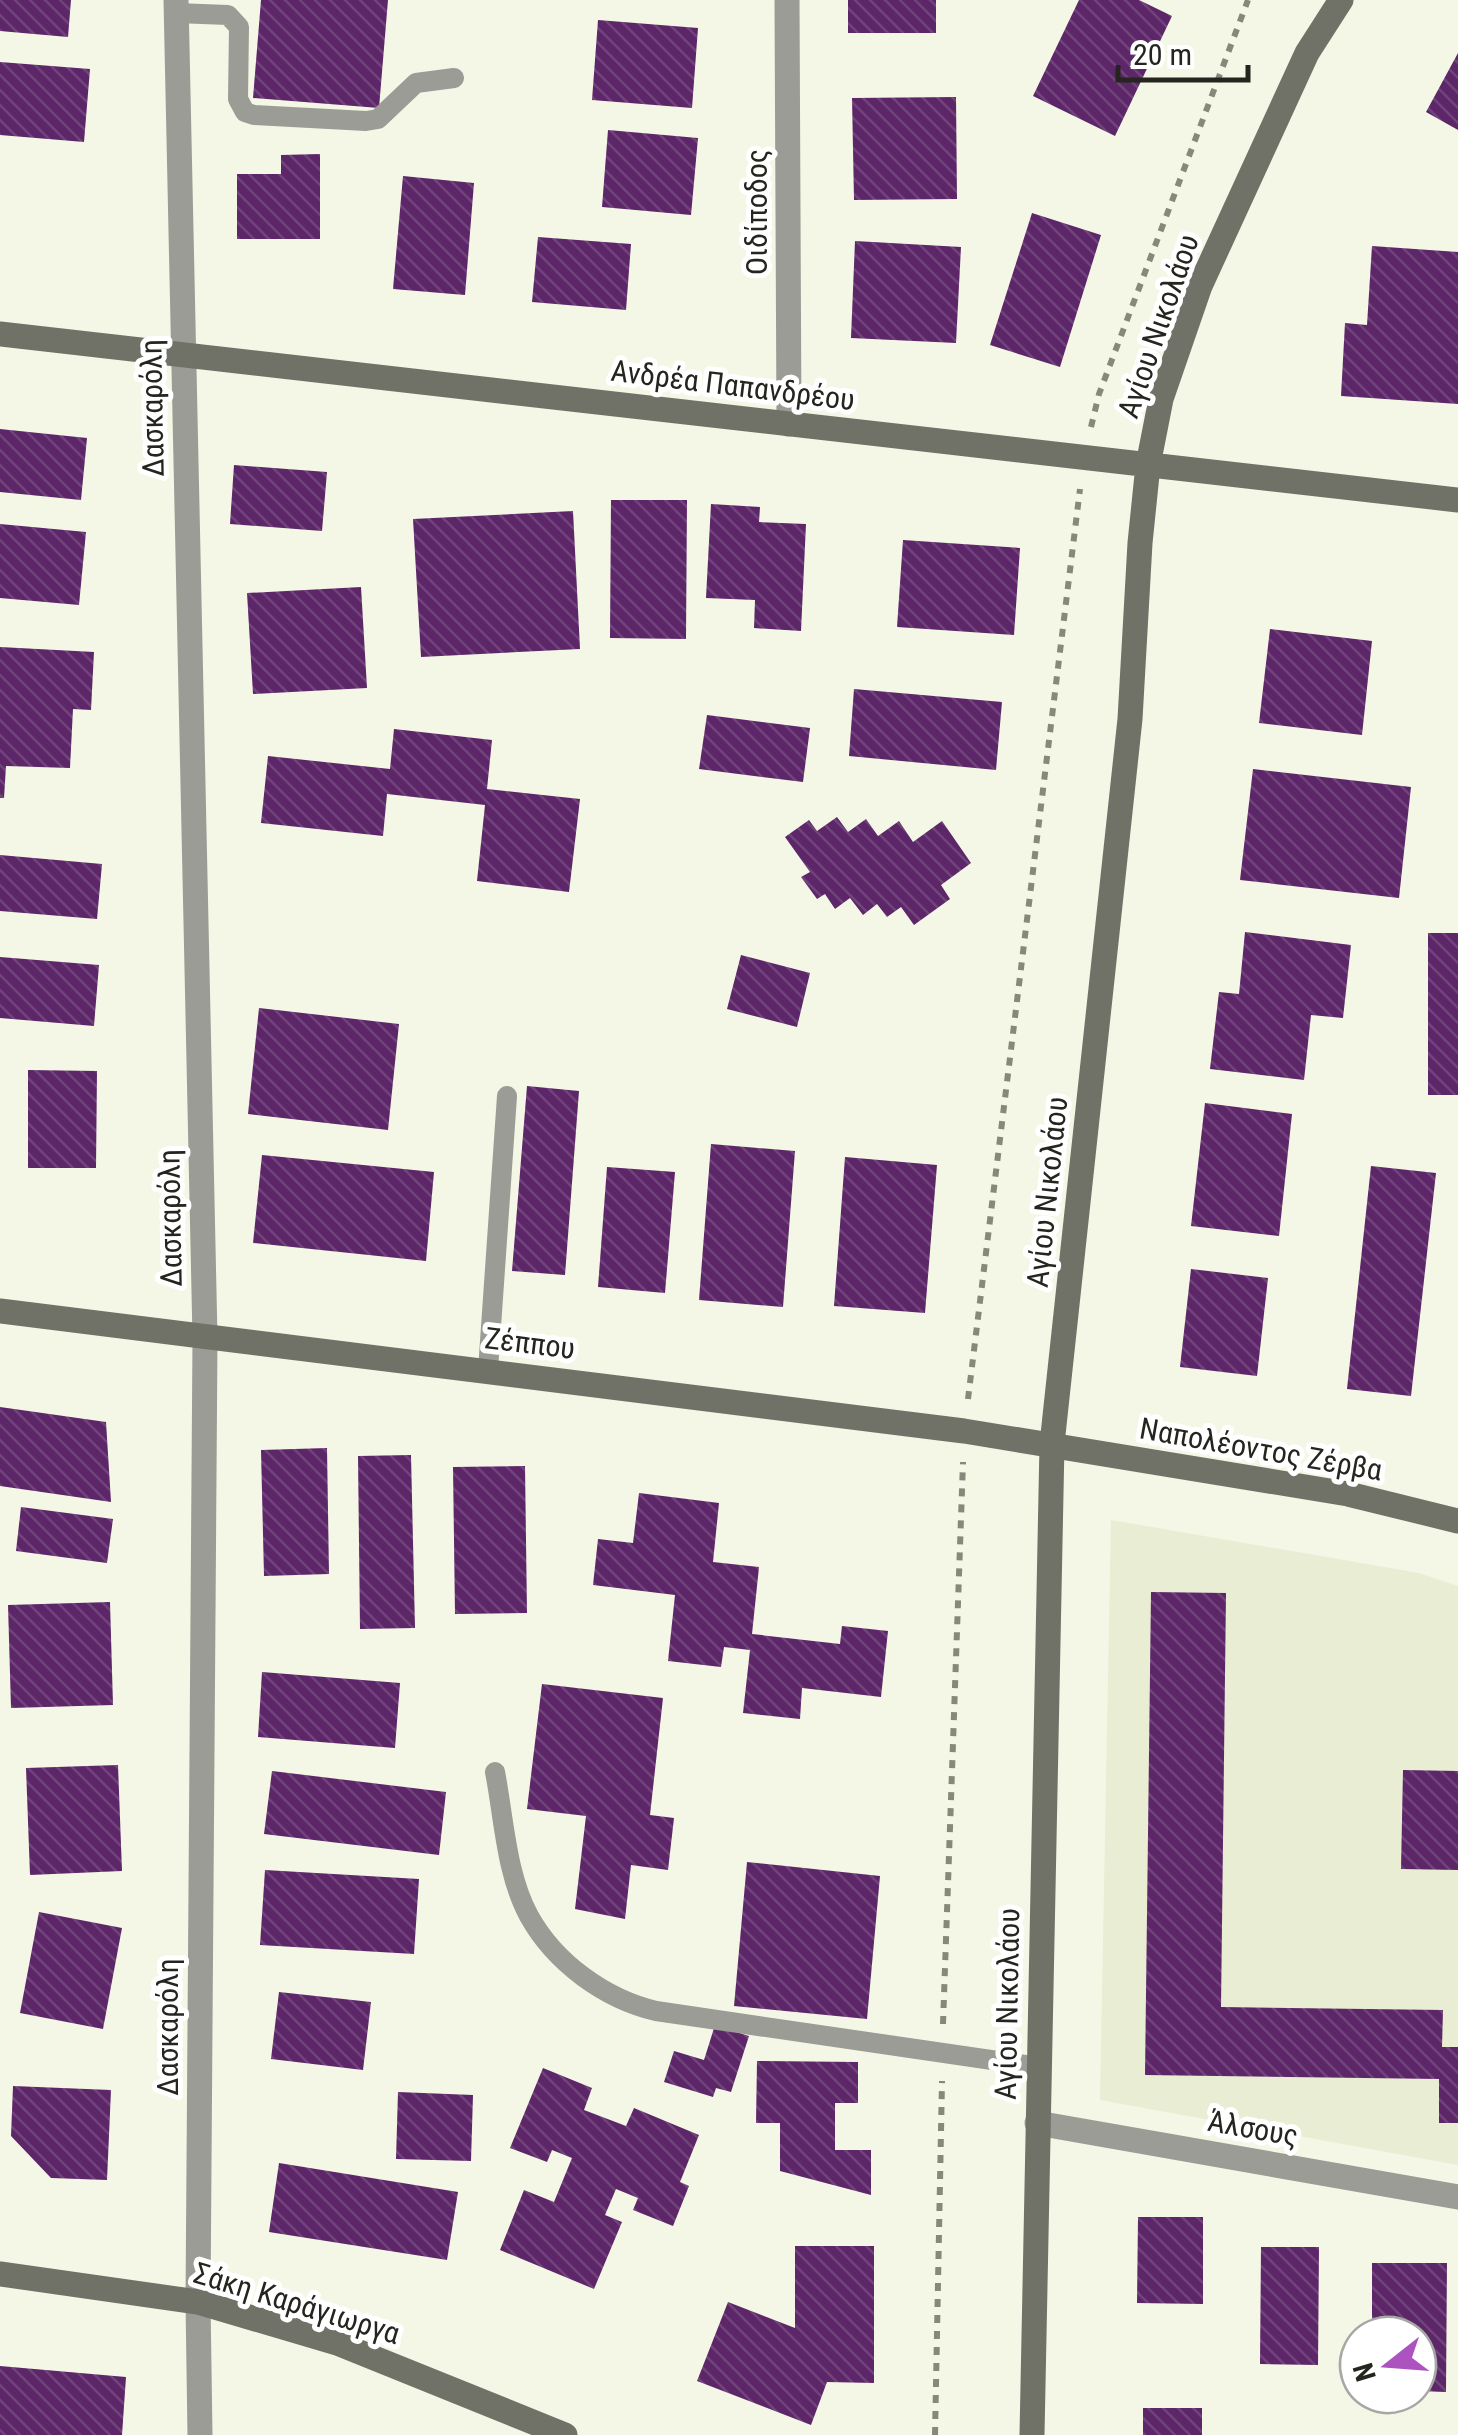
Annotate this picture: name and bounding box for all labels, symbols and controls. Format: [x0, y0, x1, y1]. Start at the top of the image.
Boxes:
scale bar [1118, 20, 1248, 82]
text: 20 m [1133, 37, 1192, 72]
street label: Οιδίποδος [739, 149, 774, 275]
street label: Αγίου Νικολάου [1110, 230, 1206, 422]
street label: Δασκαρόλη [133, 339, 171, 477]
street label: Ανδρέα Παπανδρέου [609, 353, 857, 417]
street label: Αγίου Νικολάου [1020, 1095, 1074, 1289]
street label: Δασκαρόλη [151, 1149, 189, 1287]
street label: Ζέππου [483, 1320, 577, 1366]
street label: Ναπολέοντος Ζέρβα [1137, 1410, 1385, 1488]
street label: Αγίου Νικολάου [988, 1908, 1026, 2100]
street label: Δασκαρόλη [150, 1958, 185, 2096]
street label: Άλσους [1205, 2103, 1301, 2153]
street label: Σάκη Καράγιωργα [190, 2255, 404, 2351]
north arrow [1338, 2315, 1438, 2415]
text: N [1346, 2359, 1383, 2385]

